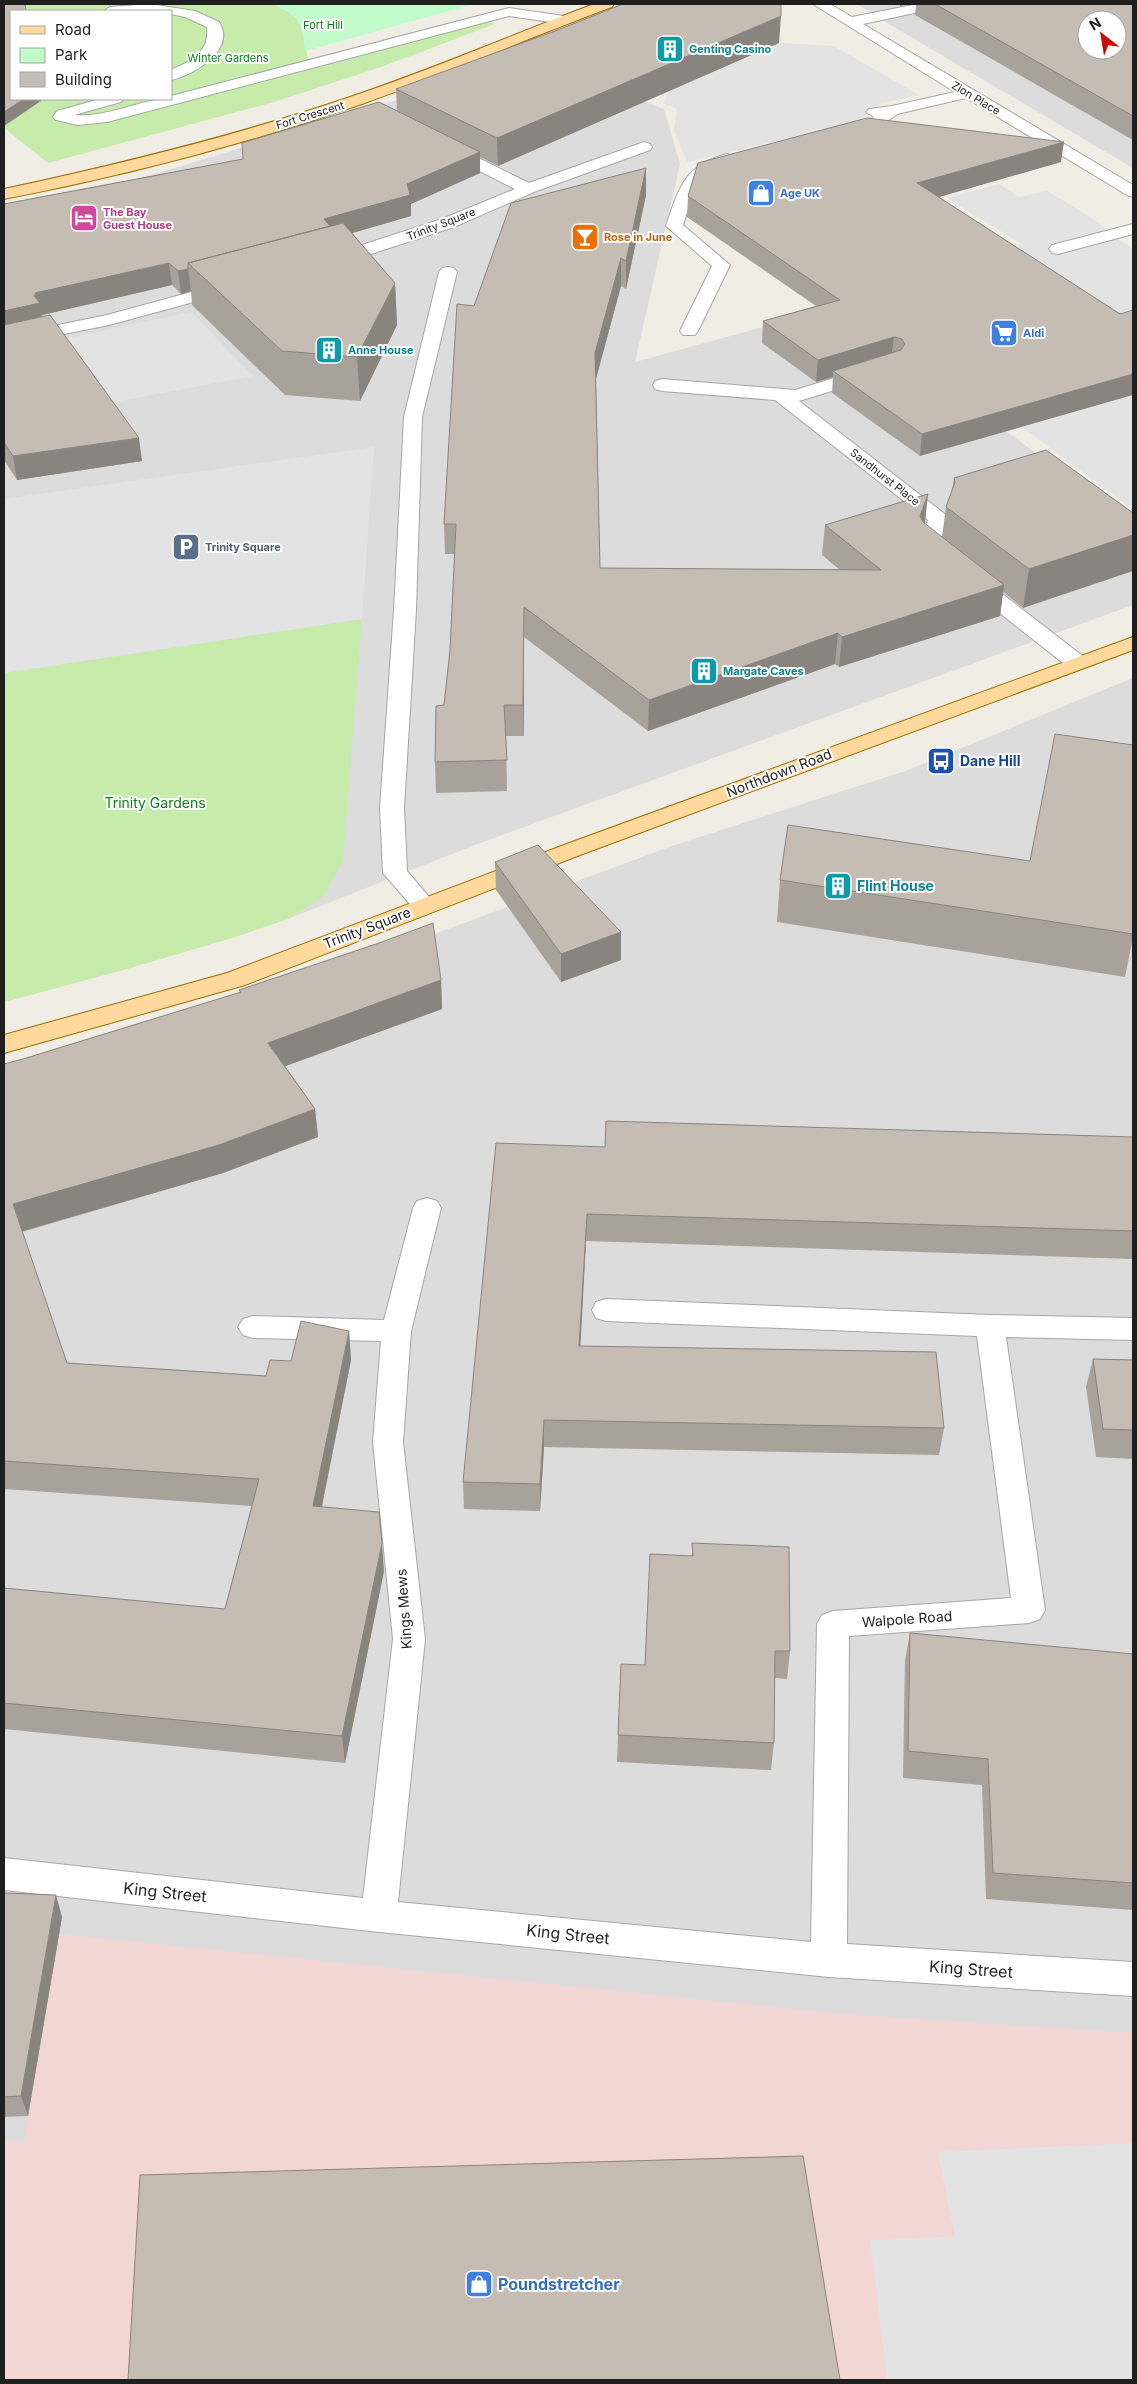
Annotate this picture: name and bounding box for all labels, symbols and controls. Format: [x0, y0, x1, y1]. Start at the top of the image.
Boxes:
legend [10, 10, 172, 100]
north arrow [1077, 10, 1127, 60]
text: N [1086, 13, 1104, 33]
park label: Fort Hill [303, 18, 343, 32]
text: Road [55, 20, 91, 39]
building icon: Genting Casino [655, 34, 685, 64]
place label: Genting Casino [689, 42, 772, 56]
text: Park [55, 45, 88, 64]
park label: Winter Gardens [188, 51, 269, 65]
text: Building [55, 70, 112, 89]
street label: Zion Place [949, 78, 1003, 118]
street label: Fort Crescent [274, 98, 346, 132]
shop icon: Age UK [746, 178, 776, 208]
place label: Age UK [780, 186, 820, 200]
hotel icon: The Bay Guest House [69, 203, 99, 233]
street label: Trinity Square [405, 204, 477, 244]
place label: The Bay Guest House [103, 205, 172, 232]
bar icon: Rose in June [570, 222, 600, 252]
place label: Rose in June [604, 230, 673, 244]
supermarket icon: Aldi [989, 318, 1019, 348]
place label: Aldi [1023, 326, 1044, 340]
building icon: Anne House [314, 335, 344, 365]
place label: Anne House [348, 343, 414, 357]
street label: Sandhurst Place [847, 445, 923, 509]
parking icon: Trinity Square [171, 532, 201, 562]
place label: Trinity Square [205, 540, 281, 554]
building icon: Margate Caves [689, 656, 719, 686]
place label: Margate Caves [723, 664, 804, 678]
street label: Northdown Road [724, 745, 834, 800]
bus stop icon: Dane Hill [926, 746, 956, 776]
place label: Dane Hill [960, 752, 1020, 769]
park label: Trinity Gardens [104, 794, 206, 811]
building icon: Flint House [823, 871, 853, 901]
place label: Flint House [857, 877, 934, 894]
street label: Trinity Square [321, 903, 413, 952]
street label: Kings Mews [392, 1568, 415, 1650]
street label: Walpole Road [861, 1607, 953, 1630]
street label: King Street [122, 1878, 208, 1906]
street label: King Street [525, 1920, 611, 1948]
street label: King Street [929, 1956, 1013, 1982]
shop icon: Poundstretcher [464, 2269, 494, 2299]
place label: Poundstretcher [498, 2274, 620, 2294]

